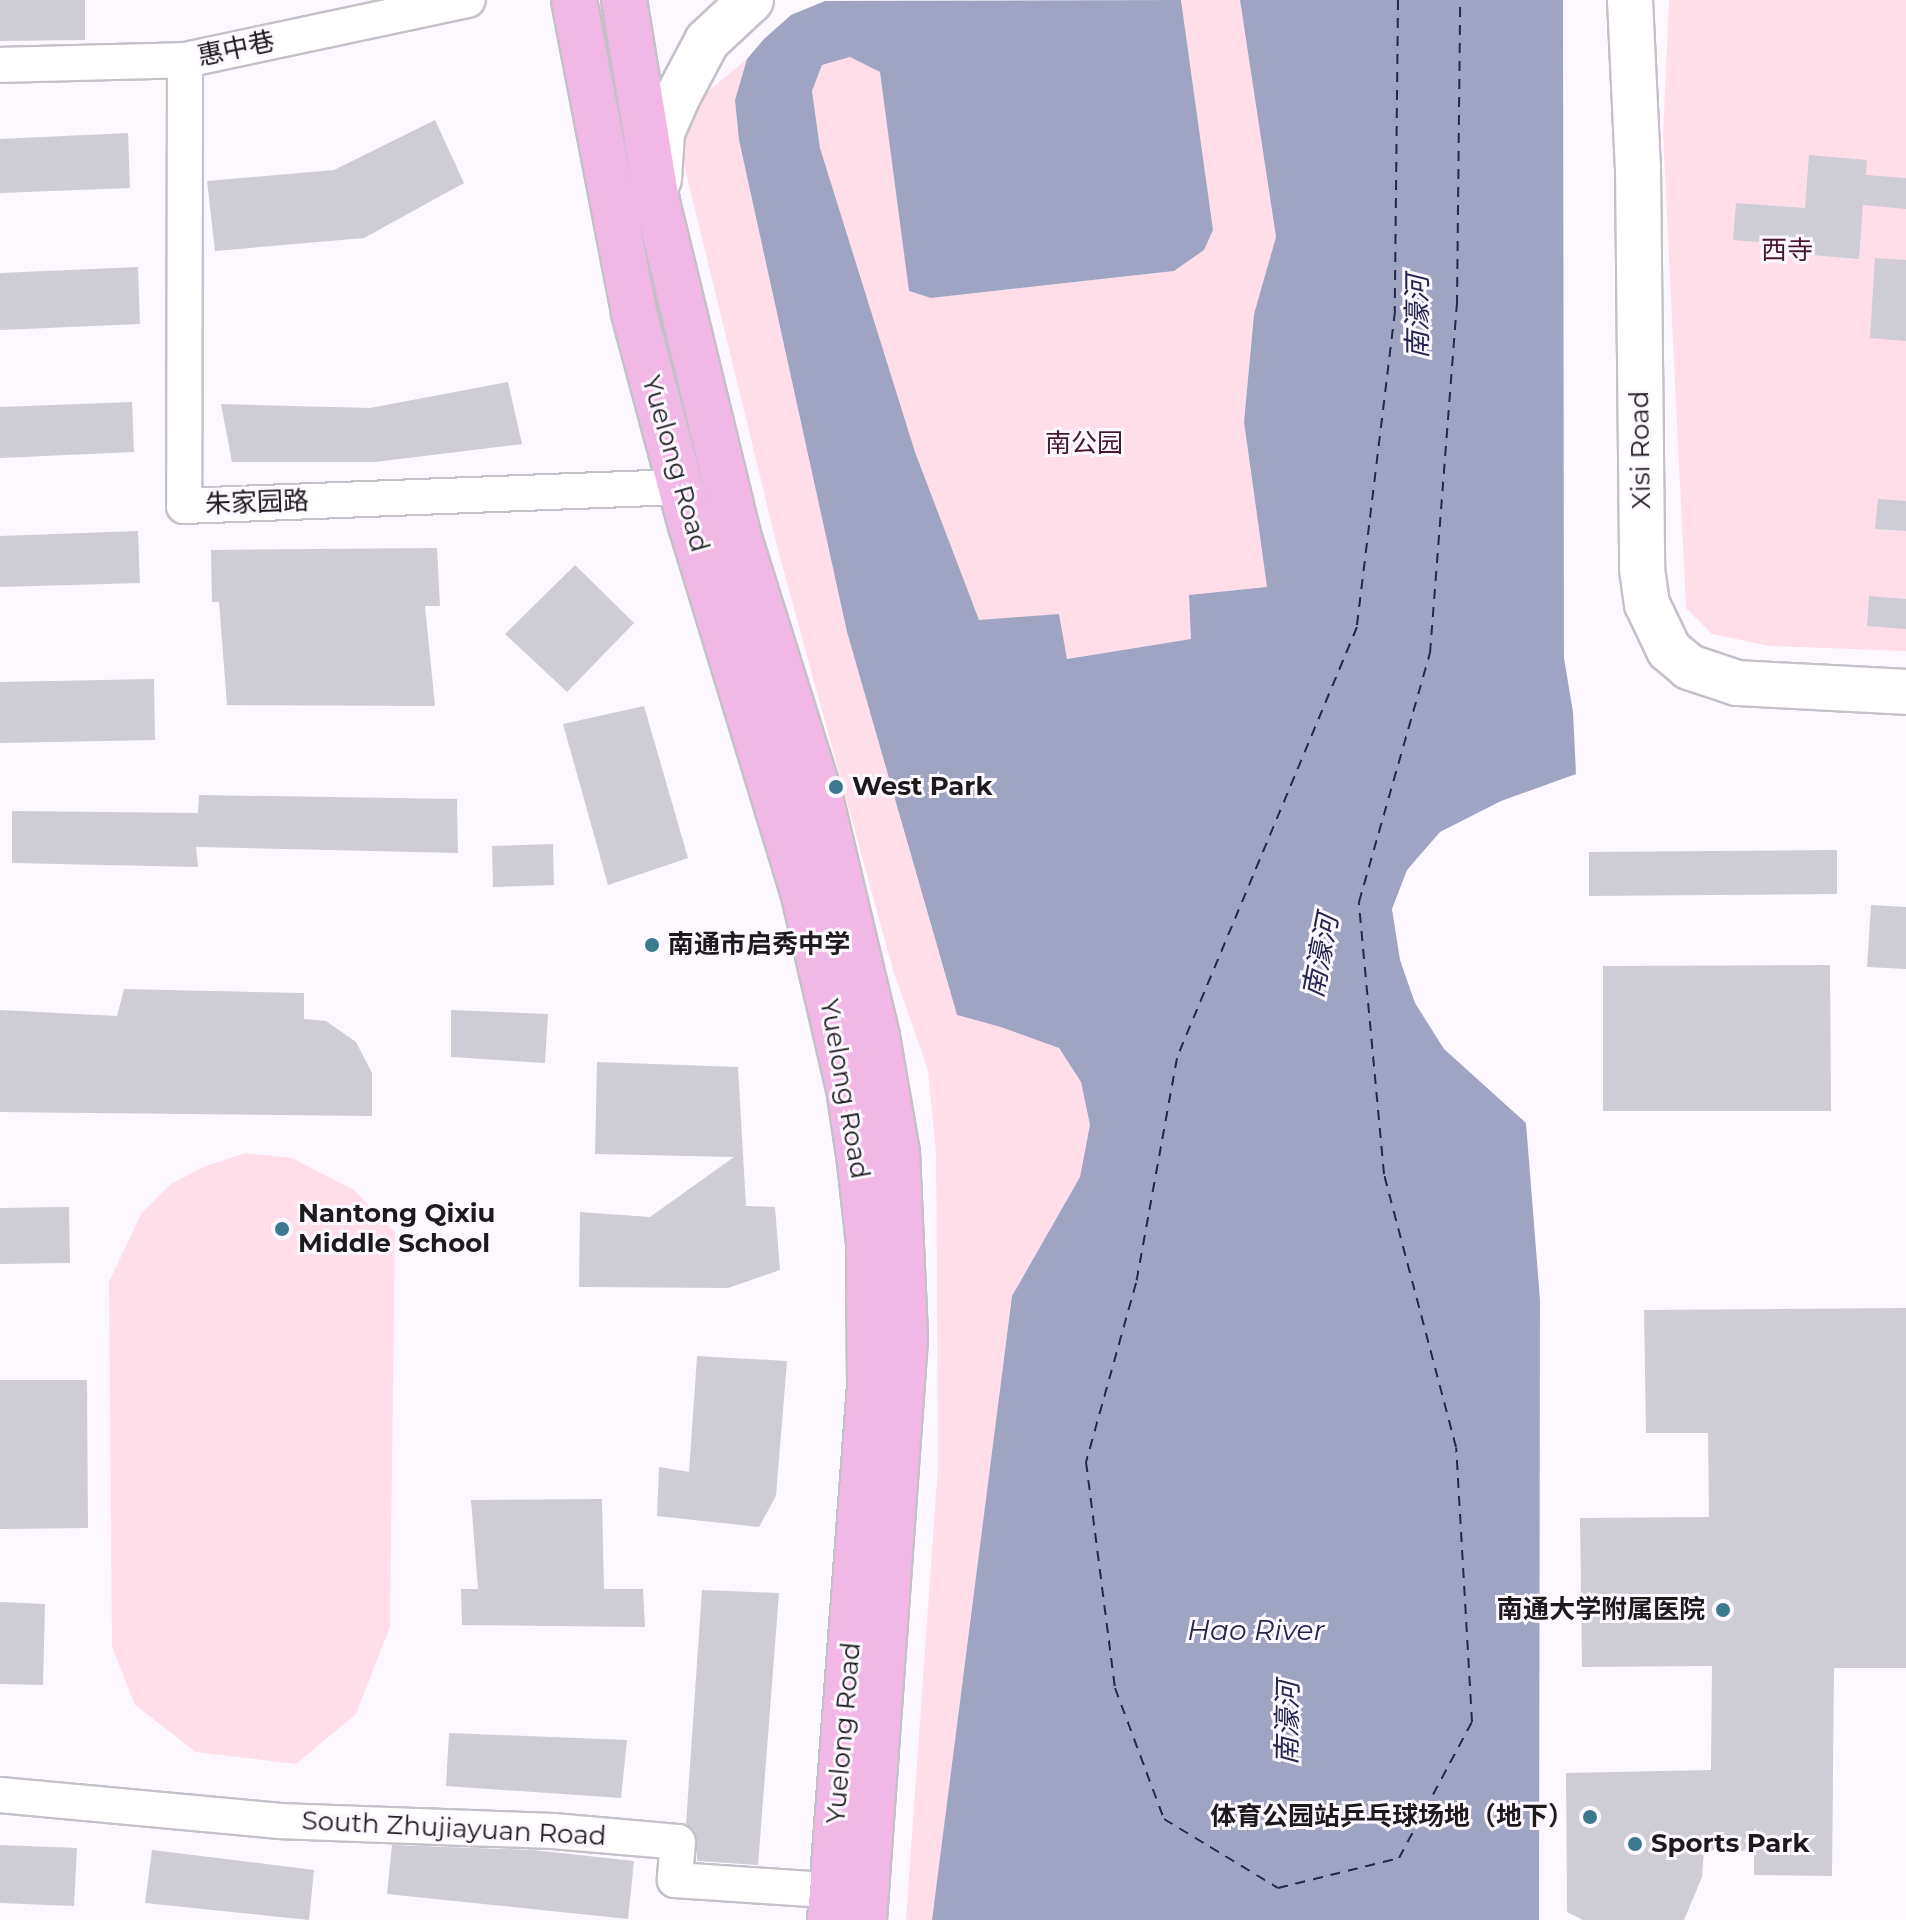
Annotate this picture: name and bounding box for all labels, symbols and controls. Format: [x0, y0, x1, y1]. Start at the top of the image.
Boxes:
street label: 惠中巷 [195, 26, 277, 72]
park label: 西寺 [1761, 235, 1813, 267]
water label: 南濠河 [1400, 275, 1434, 359]
street label: Yuelong Road [635, 372, 715, 556]
street label: Xisi Road [1624, 390, 1658, 510]
park label: 南公园 [1045, 428, 1123, 460]
street label: 朱家园路 [204, 486, 310, 520]
place label: West Park [852, 771, 993, 803]
marker: West Park [827, 778, 845, 796]
water label: 南濠河 [1295, 912, 1345, 1000]
place label: 南通市启秀中学 [668, 929, 850, 961]
marker: 南通市启秀中学 [643, 936, 661, 954]
street label: Yuelong Road [813, 997, 875, 1181]
place label: Nantong Qixiu Middle School [298, 1198, 495, 1260]
marker: Nantong Qixiu Middle School [273, 1220, 291, 1238]
place label: 南通大学附属医院 [1497, 1594, 1705, 1626]
marker: 南通大学附属医院 [1712, 1599, 1734, 1621]
water label: Hao River [1187, 1613, 1325, 1647]
street label: Yuelong Road [821, 1641, 867, 1825]
water label: 南濠河 [1269, 1681, 1305, 1765]
place label: 体育公园站乒乓球场地（地下） [1210, 1801, 1574, 1833]
street label: South Zhujiayuan Road [301, 1805, 607, 1853]
marker: 体育公园站乒乓球场地（地下） [1581, 1808, 1599, 1826]
place label: Sports Park [1651, 1828, 1809, 1860]
marker: Sports Park [1626, 1835, 1644, 1853]

